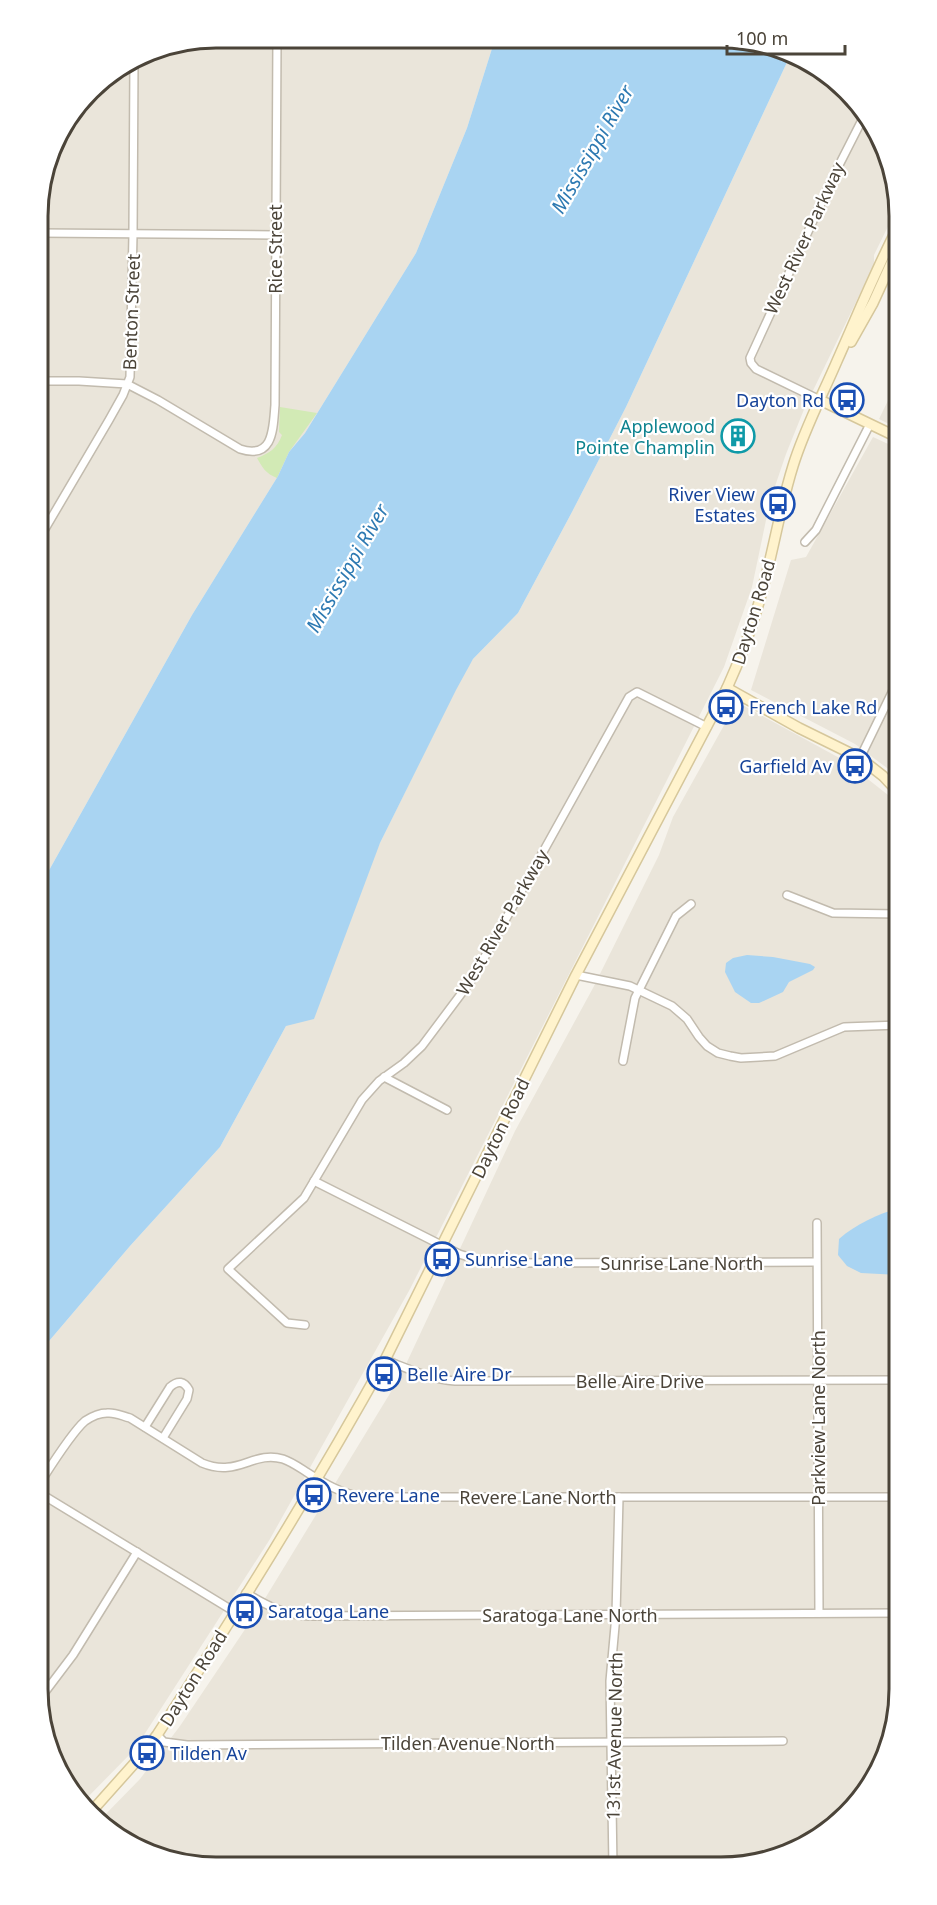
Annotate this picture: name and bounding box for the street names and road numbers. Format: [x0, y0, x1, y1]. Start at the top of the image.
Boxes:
street label: West River Parkway [758, 157, 850, 318]
street label: Rice Street [263, 204, 287, 294]
street label: Benton Street [117, 253, 145, 371]
street label: Dayton Road [726, 556, 780, 668]
street label: West River Parkway [450, 844, 554, 999]
street label: Dayton Road [465, 1074, 535, 1182]
street label: Sunrise Lane North [601, 1251, 763, 1275]
street label: Parkview Lane North [806, 1330, 830, 1506]
street label: Belle Aire Drive [576, 1369, 704, 1393]
street label: Revere Lane North [459, 1485, 617, 1509]
street label: Saratoga Lane North [482, 1603, 658, 1627]
street label: Dayton Road [154, 1625, 232, 1731]
street label: 131st Avenue North [601, 1652, 627, 1820]
street label: Tilden Avenue North [381, 1731, 555, 1755]

